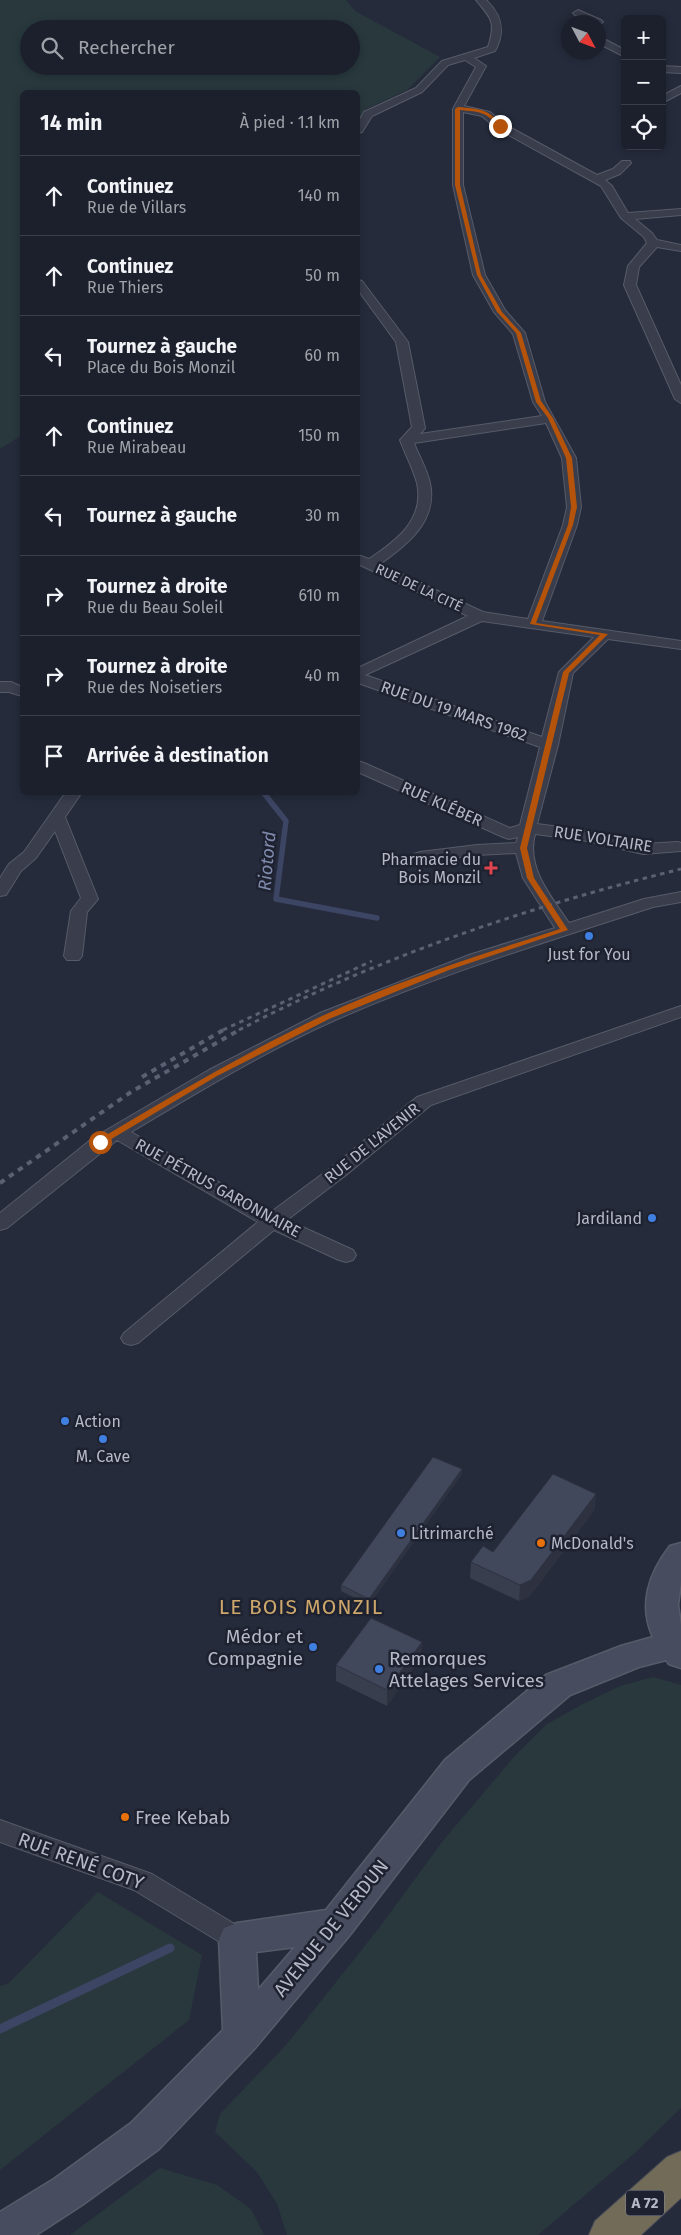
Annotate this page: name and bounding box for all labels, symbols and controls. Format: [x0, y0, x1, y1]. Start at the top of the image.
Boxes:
north arrow [561, 15, 606, 60]
map controls [621, 15, 666, 150]
button: + [621, 15, 666, 60]
search box [20, 20, 360, 75]
icon: search [38, 34, 66, 62]
text: Rechercher [78, 36, 175, 59]
button: − [621, 60, 666, 105]
button: locate [621, 105, 666, 150]
text: 14 min [40, 110, 102, 136]
text: À pied · 1.1 km [240, 113, 340, 132]
route end [489, 115, 512, 138]
text: Continuez [87, 175, 173, 198]
icon: ahead [40, 182, 68, 210]
text: 140 m [298, 186, 340, 205]
text: Rue de Villars [87, 198, 186, 217]
text: Continuez [87, 255, 173, 278]
icon: ahead [40, 262, 68, 290]
text: 50 m [305, 266, 340, 285]
text: Rue Thiers [87, 278, 163, 297]
text: Tournez à gauche [87, 335, 237, 358]
icon: left [40, 342, 68, 370]
text: 60 m [305, 346, 340, 365]
text: Place du Bois Monzil [87, 358, 236, 377]
text: Continuez [87, 415, 173, 438]
icon: ahead [40, 422, 68, 450]
text: 150 m [298, 426, 340, 445]
text: Rue Mirabeau [87, 438, 186, 457]
icon: left [40, 502, 68, 530]
text: Tournez à gauche [87, 504, 237, 527]
text: 30 m [305, 506, 340, 525]
street label: RUE DE LA CITÉ [373, 559, 466, 616]
text: Tournez à droite [87, 575, 228, 598]
icon: right [40, 582, 68, 610]
text: 610 m [298, 586, 340, 605]
text: Rue du Beau Soleil [87, 598, 223, 617]
text: Tournez à droite [87, 655, 228, 678]
icon: right [40, 662, 68, 690]
text: 40 m [305, 666, 340, 685]
street label: RUE DU 19 MARS 1962 [378, 677, 530, 745]
text: Rue des Noisetiers [87, 678, 222, 697]
icon: arrive [40, 742, 68, 770]
text: Arrivée à destination [87, 744, 269, 767]
street label: RUE KLÉBER [398, 777, 486, 830]
street label: RUE VOLTAIRE [553, 822, 653, 856]
water label: Riotord [253, 830, 281, 892]
place label: Pharmacie du Bois Monzil [381, 850, 481, 887]
marker: Pharmacie du Bois Monzil [485, 862, 497, 874]
marker: Just for You [583, 930, 595, 942]
place label: Just for You [547, 945, 631, 964]
street label: RUE DE L'AVENIR [320, 1099, 424, 1187]
route start [89, 1131, 112, 1154]
street label: RUE PÉTRUS GARONNAIRE [132, 1134, 304, 1241]
place label: Jardiland [576, 1209, 642, 1228]
marker: Jardiland [646, 1212, 658, 1224]
place label: Action [75, 1412, 121, 1431]
marker: Action [59, 1415, 71, 1427]
marker: M. Cave [97, 1433, 109, 1445]
place label: M. Cave [76, 1447, 130, 1466]
place label: Litrimarché [411, 1524, 494, 1543]
marker: Litrimarché [395, 1527, 407, 1539]
place label: McDonald's [551, 1534, 634, 1553]
marker: McDonald's [535, 1537, 547, 1549]
district label: LE BOIS MONZIL [219, 1594, 383, 1620]
place label: Médor et Compagnie [207, 1625, 303, 1670]
marker: Médor et Compagnie [307, 1641, 319, 1653]
place label: Remorques Attelages Services [389, 1647, 544, 1692]
marker: Remorques Attelages Services [373, 1663, 385, 1675]
place label: Free Kebab [135, 1806, 230, 1829]
marker: Free Kebab [119, 1811, 131, 1823]
street label: RUE RENÉ COTY [15, 1828, 147, 1895]
street label: AVENUE DE VERDUN [269, 1855, 393, 2001]
road number: A 72 [626, 2190, 664, 2216]

